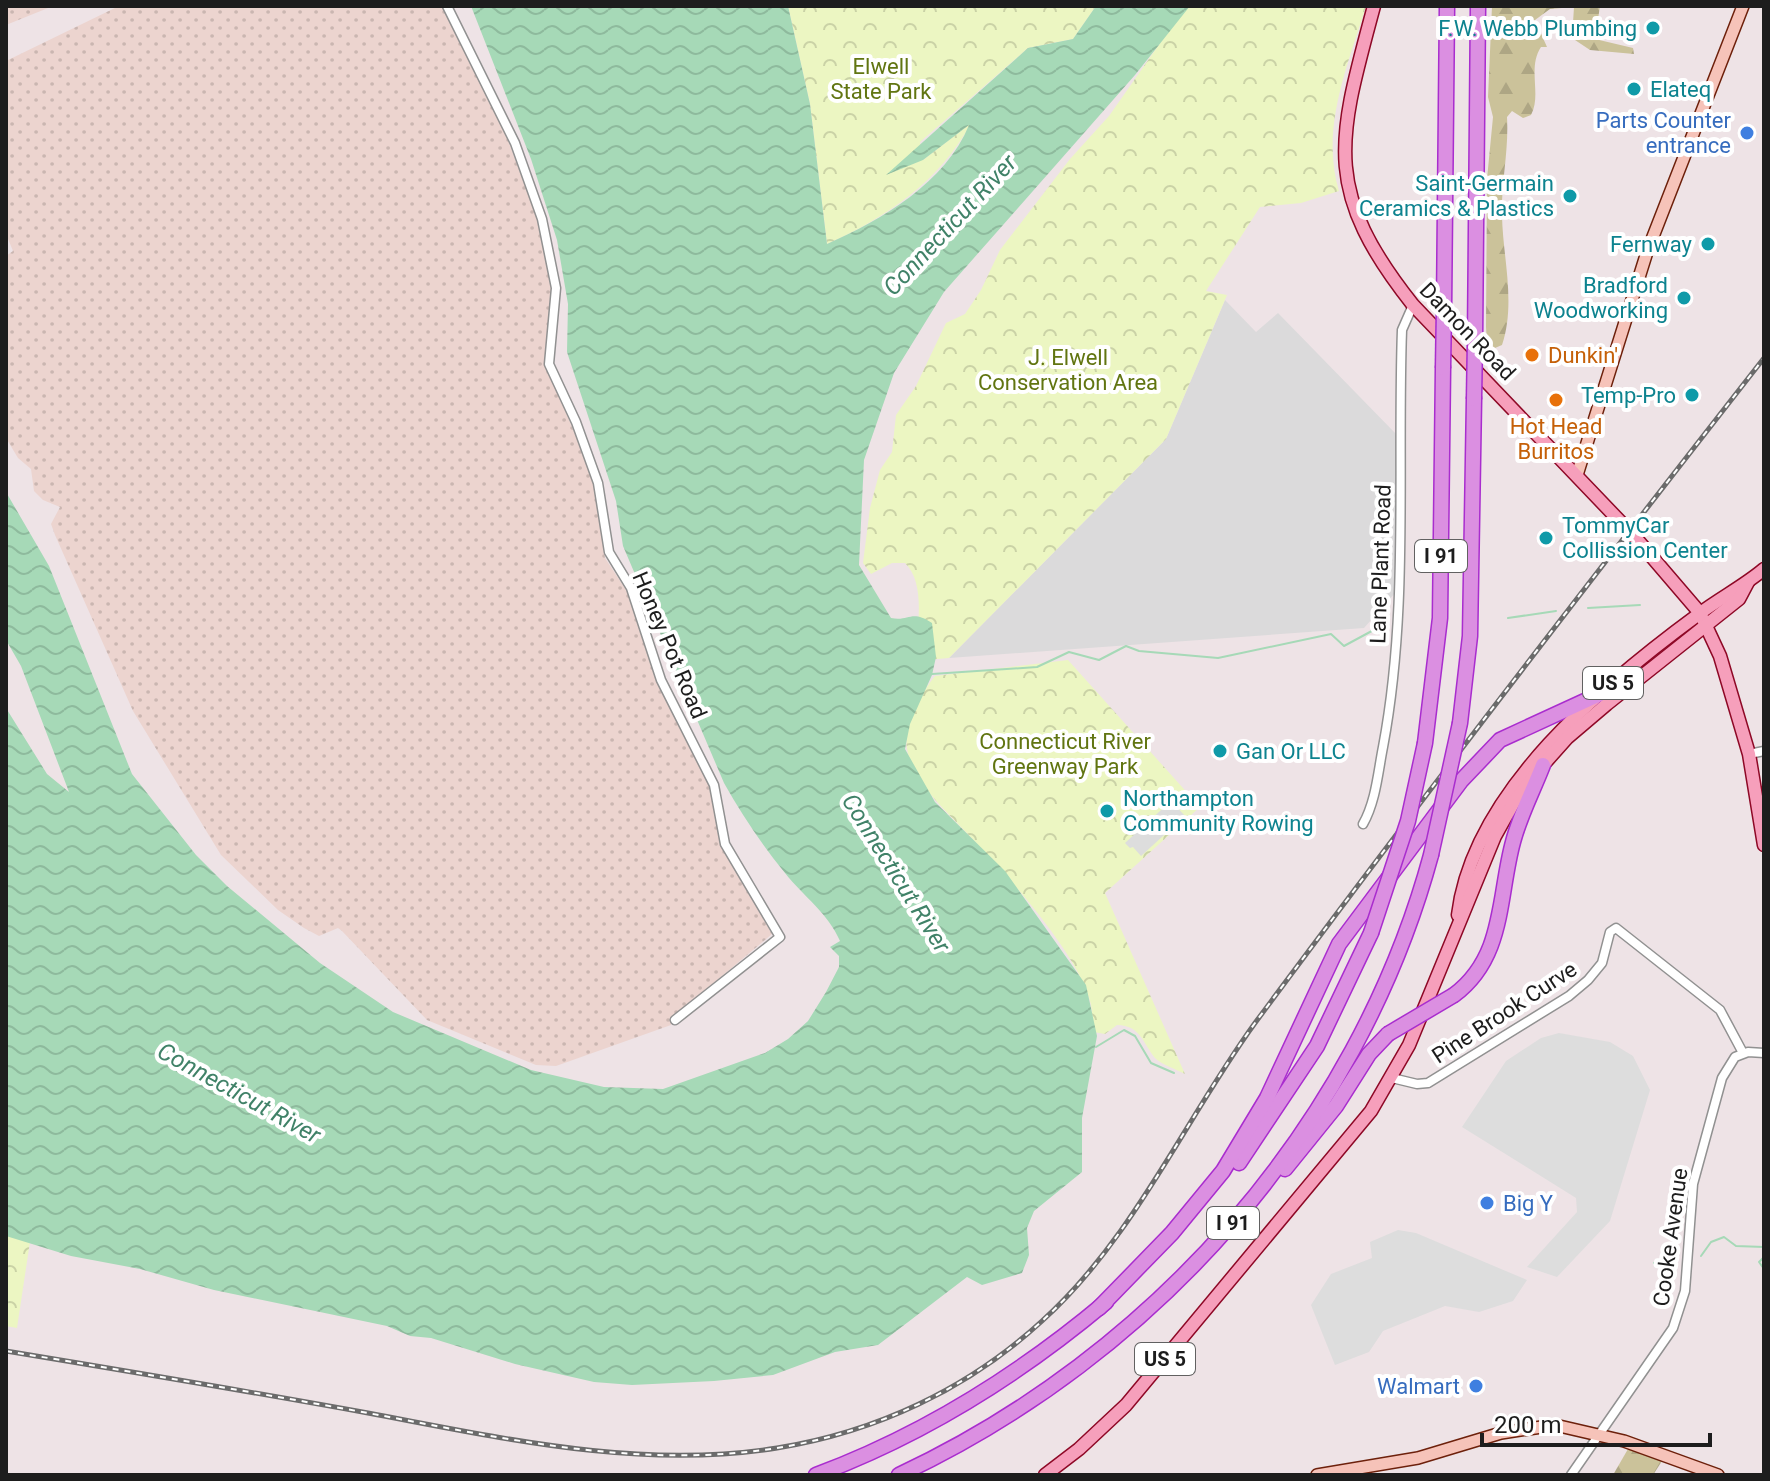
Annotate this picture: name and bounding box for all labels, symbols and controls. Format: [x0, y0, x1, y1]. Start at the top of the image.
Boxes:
place label: F.W. Webb Plumbing [1438, 16, 1637, 41]
marker: F.W. Webb Plumbing [1644, 19, 1662, 37]
park label: Elwell State Park [831, 54, 932, 104]
place label: Elateq [1650, 77, 1711, 102]
marker: Elateq [1625, 80, 1643, 98]
place label: Parts Counter entrance [1596, 108, 1732, 158]
marker: Parts Counter entrance [1738, 124, 1756, 142]
water label: Connecticut River [878, 148, 1023, 301]
place label: Saint-Germain Ceramics & Plastics [1359, 171, 1554, 221]
marker: Saint-Germain Ceramics & Plastics [1561, 187, 1579, 205]
place label: Fernway [1610, 232, 1693, 257]
marker: Fernway [1699, 235, 1717, 253]
place label: Bradford Woodworking [1534, 273, 1668, 323]
street label: Damon Road [1415, 277, 1521, 385]
marker: Bradford Woodworking [1675, 289, 1693, 307]
place label: Dunkin' [1548, 343, 1618, 368]
park label: J. Elwell Conservation Area [978, 345, 1158, 395]
marker: Dunkin' [1523, 346, 1541, 364]
place label: Temp-Pro [1581, 383, 1676, 408]
marker: Temp-Pro [1683, 386, 1701, 404]
marker: Hot Head Burritos [1547, 391, 1565, 409]
place label: Hot Head Burritos [1510, 414, 1602, 464]
street label: Lane Plant Road [1365, 484, 1396, 644]
place label: TommyCar Collission Center [1562, 513, 1728, 563]
marker: TommyCar Collission Center [1537, 529, 1555, 547]
road number: I 91 [1415, 540, 1467, 572]
street label: Honey Pot Road [627, 568, 712, 722]
road number: US 5 [1583, 667, 1643, 699]
park label: Connecticut River Greenway Park [979, 729, 1151, 779]
place label: Gan Or LLC [1236, 739, 1346, 764]
marker: Gan Or LLC [1211, 742, 1229, 760]
place label: Northampton Community Rowing [1123, 786, 1314, 836]
water label: Connecticut River [836, 788, 957, 958]
marker: Northampton Community Rowing [1098, 802, 1116, 820]
street label: Pine Brook Curve [1427, 956, 1581, 1068]
water label: Connecticut River [153, 1037, 326, 1150]
street label: Cooke Avenue [1648, 1166, 1693, 1308]
place label: Big Y [1503, 1191, 1554, 1216]
marker: Big Y [1478, 1194, 1496, 1212]
road number: I 91 [1207, 1207, 1259, 1239]
road number: US 5 [1135, 1343, 1195, 1375]
place label: Walmart [1377, 1374, 1460, 1399]
marker: Walmart [1467, 1377, 1485, 1395]
scale bar [1482, 1397, 1710, 1447]
text: 200 m [1494, 1411, 1561, 1439]

